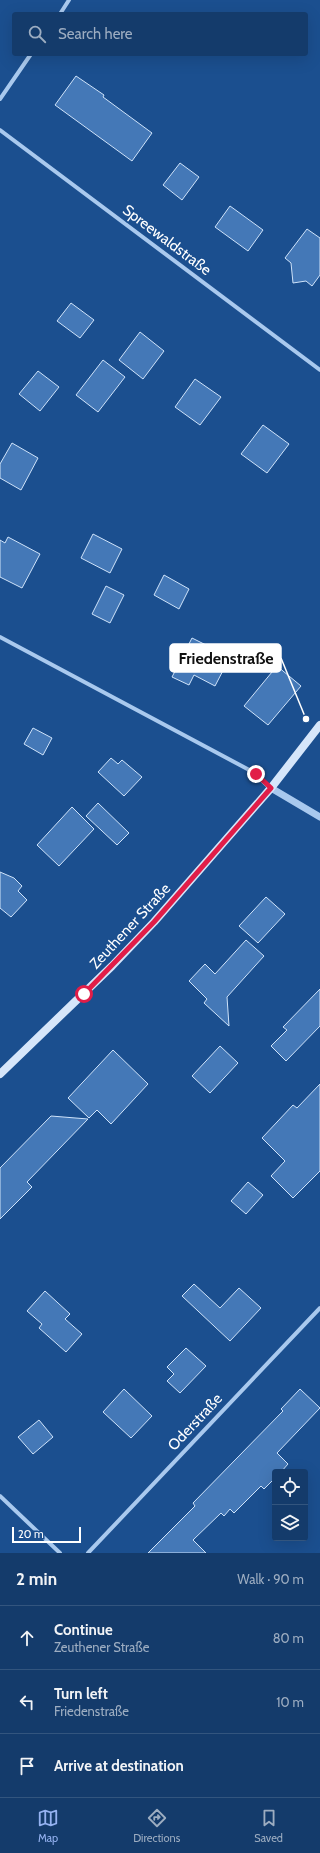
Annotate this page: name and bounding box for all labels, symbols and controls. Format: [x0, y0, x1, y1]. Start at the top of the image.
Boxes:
search box [12, 12, 308, 56]
icon: search [26, 23, 48, 45]
text: Search here [58, 25, 133, 43]
street label: Spreewaldstraße [119, 201, 215, 279]
callout: Friedenstraße [170, 644, 281, 672]
text: Friedenstraße [178, 649, 274, 668]
route end [247, 765, 265, 783]
street label: Zeuthener Straße [86, 879, 174, 972]
route start [75, 985, 93, 1003]
street label: Oderstraße [164, 1389, 226, 1454]
map controls [272, 1469, 308, 1541]
button: locate [272, 1469, 308, 1505]
button: layers [272, 1505, 308, 1541]
scale bar [12, 1525, 81, 1544]
text: 20 m [18, 1527, 44, 1541]
text: 2 min [16, 1569, 57, 1589]
text: Walk · 90 m [237, 1571, 304, 1587]
text: Continue [54, 1621, 113, 1639]
icon: ahead [16, 1627, 38, 1649]
text: 80 m [273, 1630, 304, 1646]
text: Zeuthener Straße [54, 1639, 149, 1655]
text: Turn left [54, 1685, 108, 1703]
icon: left [16, 1691, 38, 1713]
text: 10 m [276, 1694, 304, 1710]
text: Friedenstraße [54, 1703, 129, 1719]
icon: arrive [16, 1755, 38, 1777]
text: Arrive at destination [54, 1757, 184, 1775]
tab: Map [37, 1807, 59, 1845]
tab: Directions [133, 1807, 180, 1845]
tab: Saved [254, 1807, 283, 1845]

